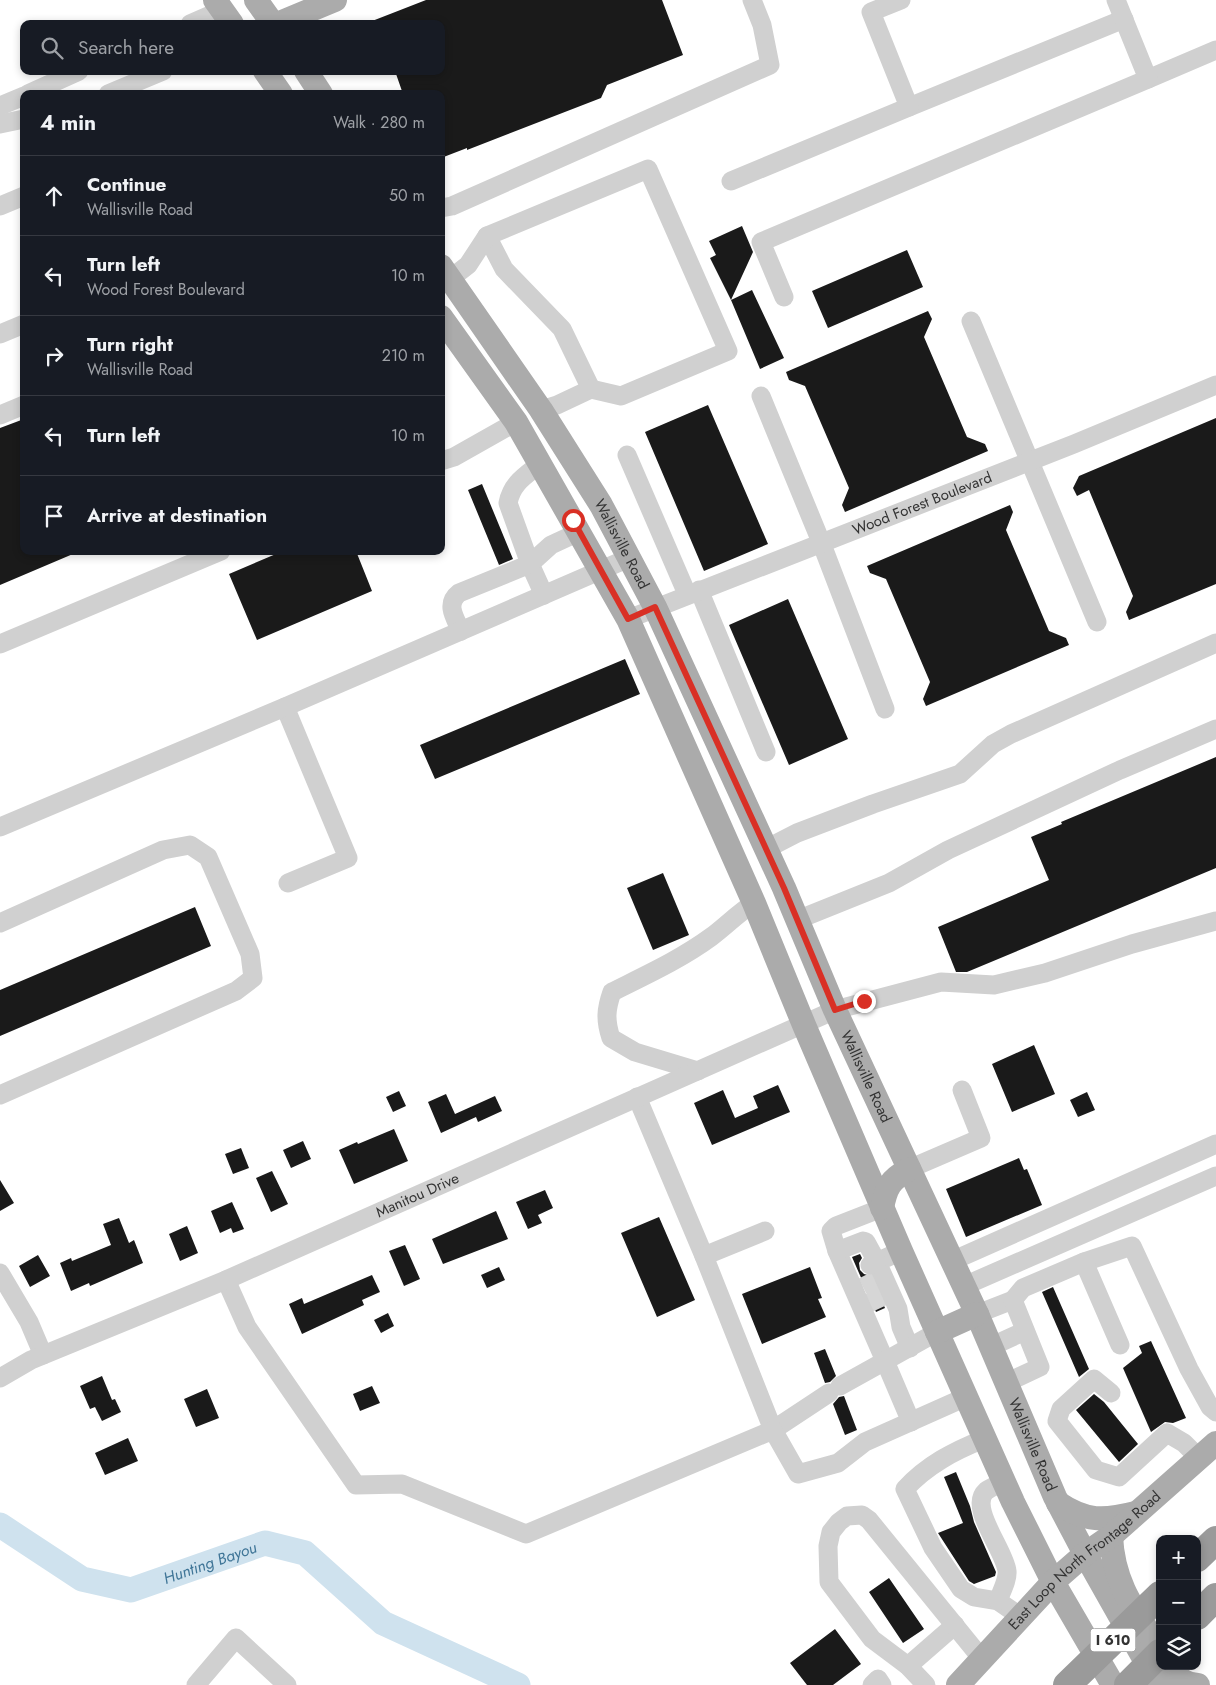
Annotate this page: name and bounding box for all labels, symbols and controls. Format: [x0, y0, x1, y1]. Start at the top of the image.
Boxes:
search box [20, 20, 445, 75]
icon: search [38, 34, 66, 62]
text: Search here [78, 34, 174, 61]
text: 4 min [40, 108, 96, 138]
text: Walk · 280 m [333, 111, 425, 134]
text: Continue [87, 171, 166, 198]
icon: ahead [40, 182, 68, 210]
text: 50 m [389, 184, 425, 207]
text: Wallisville Road [87, 198, 193, 221]
text: Turn left [87, 251, 160, 278]
icon: left [40, 262, 68, 290]
text: 10 m [391, 264, 425, 287]
text: Wood Forest Boulevard [87, 278, 245, 301]
text: Turn right [87, 331, 173, 358]
icon: right [40, 342, 68, 370]
text: 210 m [382, 344, 425, 367]
text: Wallisville Road [87, 358, 193, 381]
icon: left [40, 422, 68, 450]
text: Turn left [87, 422, 160, 449]
text: 10 m [391, 424, 425, 447]
street label: Wood Forest Boulevard [849, 466, 995, 541]
street label: Wallisville Road [589, 495, 655, 593]
icon: arrive [40, 502, 68, 530]
text: Arrive at destination [87, 502, 267, 529]
route start [562, 509, 585, 532]
route end [853, 990, 876, 1013]
street label: Wallisville Road [835, 1027, 897, 1126]
street label: Manitou Drive [372, 1167, 463, 1223]
street label: Wallisville Road [1003, 1395, 1062, 1495]
street label: East Loop North Frontage Road [1003, 1486, 1166, 1635]
map controls [1156, 1535, 1201, 1670]
button: + [1156, 1535, 1201, 1580]
water label: Hunting Bayou [160, 1536, 260, 1590]
button: − [1156, 1580, 1201, 1625]
button: layers [1156, 1625, 1201, 1670]
road number: I 610 [1090, 1628, 1136, 1652]

